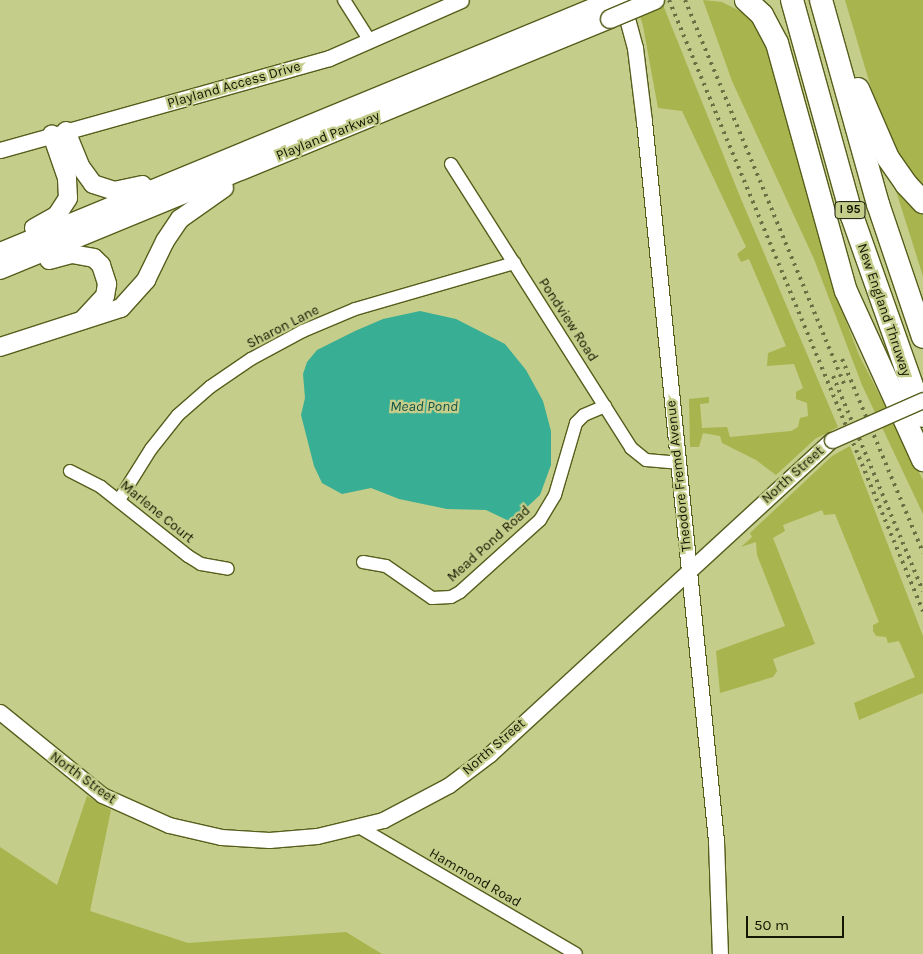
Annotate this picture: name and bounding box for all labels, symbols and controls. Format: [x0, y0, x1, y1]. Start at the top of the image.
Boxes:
street label: Playland Access Drive [165, 58, 303, 112]
street label: Playland Parkway [274, 108, 382, 164]
road number: I 95 [834, 200, 866, 220]
street label: New England Thruway [853, 241, 915, 379]
street label: Pondview Road [535, 275, 601, 365]
street label: Sharon Lane [244, 302, 322, 352]
water label: Mead Pond [390, 398, 458, 416]
street label: Theodore Fremd Avenue [663, 399, 695, 553]
street label: North Street [758, 443, 828, 507]
street label: Marlene Court [117, 477, 197, 547]
street label: Mead Pond Road [444, 502, 534, 586]
street label: North Street [459, 715, 529, 779]
street label: North Street [47, 748, 119, 808]
street label: Hammond Road [426, 845, 524, 911]
scale bar [748, 906, 846, 938]
text: 50 m [754, 916, 789, 934]

